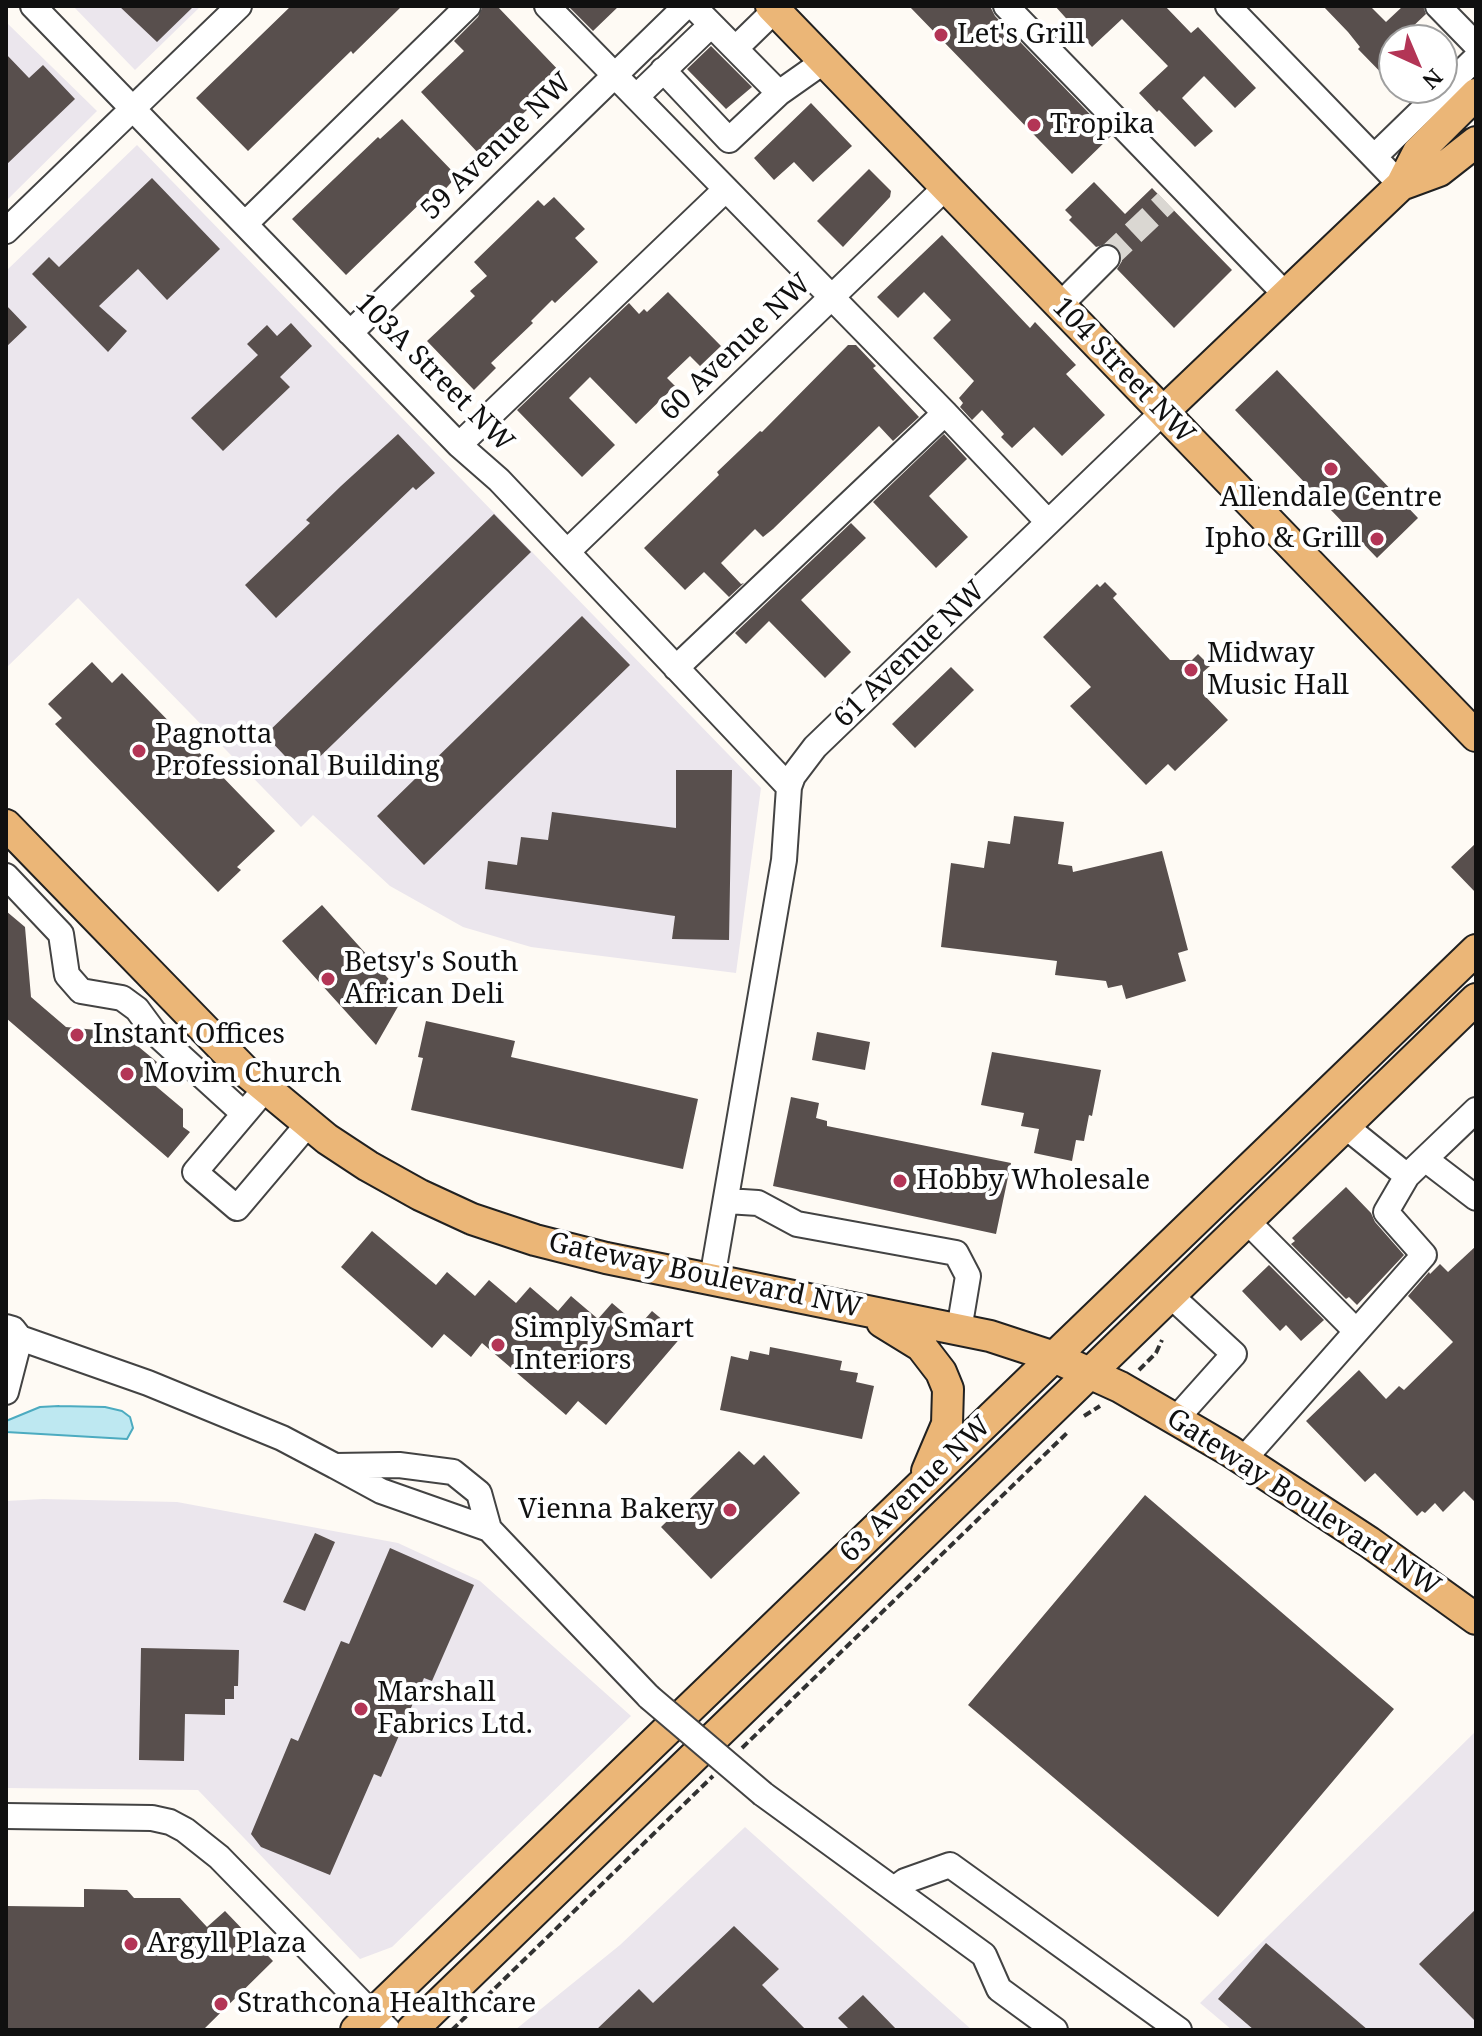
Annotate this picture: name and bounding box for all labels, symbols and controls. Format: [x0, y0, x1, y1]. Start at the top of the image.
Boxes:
place label: Let's Grill [957, 18, 1085, 52]
north arrow [1378, 24, 1458, 104]
marker: Let's Grill [932, 26, 950, 44]
text: N [1417, 63, 1450, 97]
street label: 59 Avenue NW [415, 67, 579, 227]
place label: Tropika [1050, 108, 1155, 142]
marker: Tropika [1025, 116, 1043, 134]
street label: 60 Avenue NW [654, 268, 818, 428]
street label: 103A Street NW [348, 287, 520, 459]
street label: 104 Street NW [1045, 291, 1201, 451]
marker: Allendale Centre [1322, 460, 1340, 478]
place label: Allendale Centre [1220, 481, 1442, 515]
place label: Ipho & Grill [1205, 522, 1361, 556]
marker: Ipho & Grill [1368, 530, 1386, 548]
street label: 61 Avenue NW [828, 575, 992, 735]
place label: Midway Music Hall [1207, 637, 1349, 703]
marker: Midway Music Hall [1182, 661, 1200, 679]
place label: Pagnotta Professional Building [155, 718, 440, 784]
marker: Pagnotta Professional Building [130, 742, 148, 760]
place label: Betsy's South African Deli [344, 946, 518, 1012]
marker: Betsy's South African Deli [319, 970, 337, 988]
place label: Instant Offices [93, 1018, 285, 1052]
marker: Instant Offices [68, 1026, 86, 1044]
place label: Movim Church [143, 1057, 342, 1091]
marker: Movim Church [118, 1065, 136, 1083]
place label: Hobby Wholesale [916, 1164, 1150, 1198]
marker: Hobby Wholesale [891, 1172, 909, 1190]
street label: Gateway Boulevard NW [545, 1226, 865, 1326]
place label: Simply Smart Interiors [514, 1312, 694, 1378]
marker: Simply Smart Interiors [489, 1336, 507, 1354]
street label: Gateway Boulevard NW [1160, 1402, 1446, 1604]
street label: 63 Avenue NW [834, 1410, 998, 1570]
place label: Vienna Bakery [518, 1493, 714, 1527]
marker: Vienna Bakery [721, 1501, 739, 1519]
place label: Marshall Fabrics Ltd. [377, 1676, 533, 1742]
marker: Marshall Fabrics Ltd. [352, 1700, 370, 1718]
place label: Argyll Plaza [147, 1927, 307, 1961]
marker: Argyll Plaza [122, 1935, 140, 1953]
place label: Strathcona Healthcare [237, 1987, 536, 2021]
marker: Strathcona Healthcare [212, 1995, 230, 2013]

